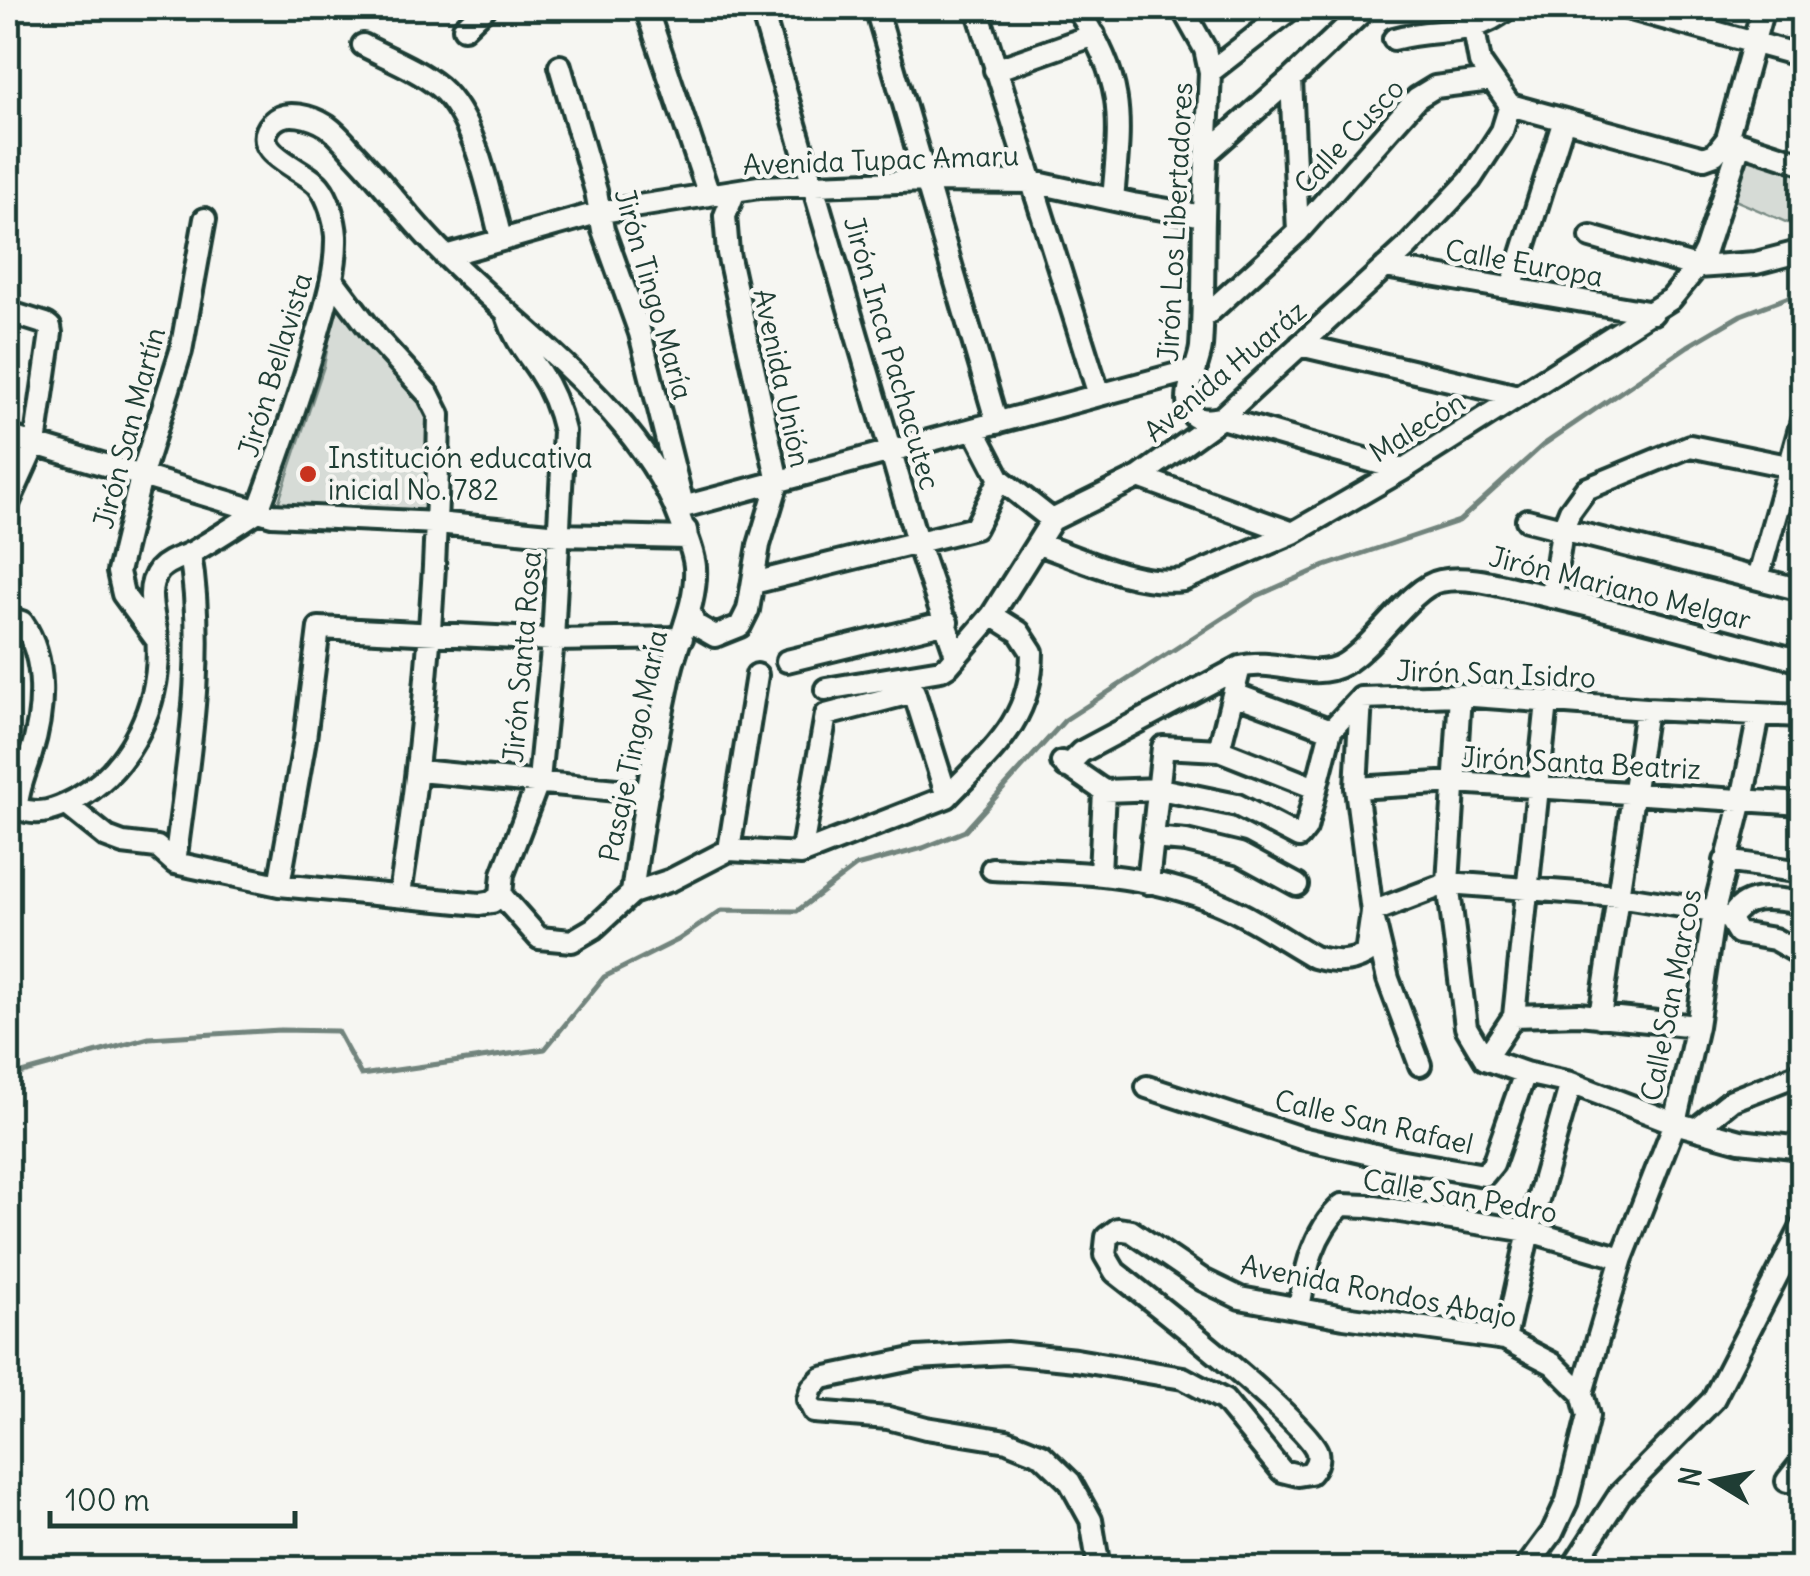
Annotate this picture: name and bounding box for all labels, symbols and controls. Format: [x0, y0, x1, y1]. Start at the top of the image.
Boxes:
street label: Calle Cusco [1286, 71, 1412, 201]
street label: Jirón Los Libertadores [1150, 81, 1200, 363]
street label: Avenida Tupac Amaru [742, 137, 1020, 183]
street label: Jirón Tingo María [607, 184, 701, 404]
street label: Jirón Inca Pachacutec [836, 212, 948, 494]
street label: Calle Europa [1442, 231, 1606, 295]
street label: Jirón Bellavista [230, 269, 320, 461]
street label: Avenida Unión [746, 286, 818, 470]
street label: Avenida Huaráz [1136, 293, 1314, 449]
street label: Jirón San Martín [85, 323, 173, 533]
street label: Malecón [1363, 384, 1471, 470]
place label: Institución educativa inicial No. 782 [328, 440, 592, 508]
marker: Institución educativa inicial No. 782 [297, 463, 319, 485]
street label: Jirón Mariano Melgar [1485, 538, 1755, 638]
street label: Jirón Santa Rosa [495, 550, 549, 764]
street label: Pasaje Tingo María [591, 627, 675, 865]
street label: Jirón San Isidro [1396, 653, 1596, 695]
street label: Jirón Santa Beatriz [1460, 739, 1702, 787]
street label: Calle San Marcos [1633, 886, 1709, 1104]
street label: Calle San Rafael [1271, 1082, 1477, 1162]
street label: Calle San Pedro [1360, 1161, 1560, 1231]
street label: Avenida Rondos Abajo [1238, 1247, 1520, 1335]
north arrow [1665, 1431, 1765, 1531]
text: N [1671, 1464, 1710, 1489]
scale bar [50, 1466, 295, 1528]
text: 100 m [65, 1481, 150, 1519]

